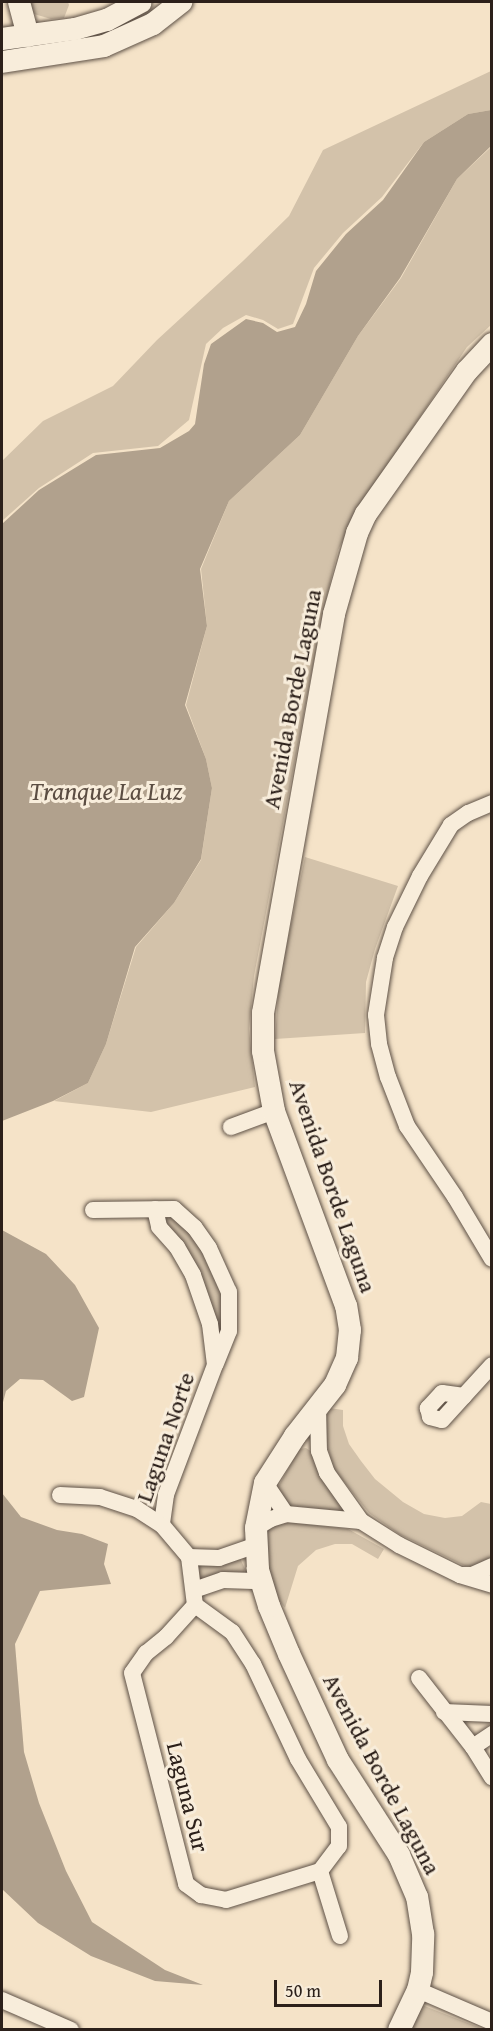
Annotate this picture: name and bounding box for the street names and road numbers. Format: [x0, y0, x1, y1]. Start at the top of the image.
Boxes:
street label: Avenida Borde Laguna [257, 587, 327, 811]
street label: Avenida Borde Laguna [283, 1076, 383, 1296]
street label: Laguna Norte [129, 1368, 201, 1506]
street label: Avenida Borde Laguna [317, 1669, 447, 1879]
street label: Laguna Sur [160, 1739, 216, 1855]

